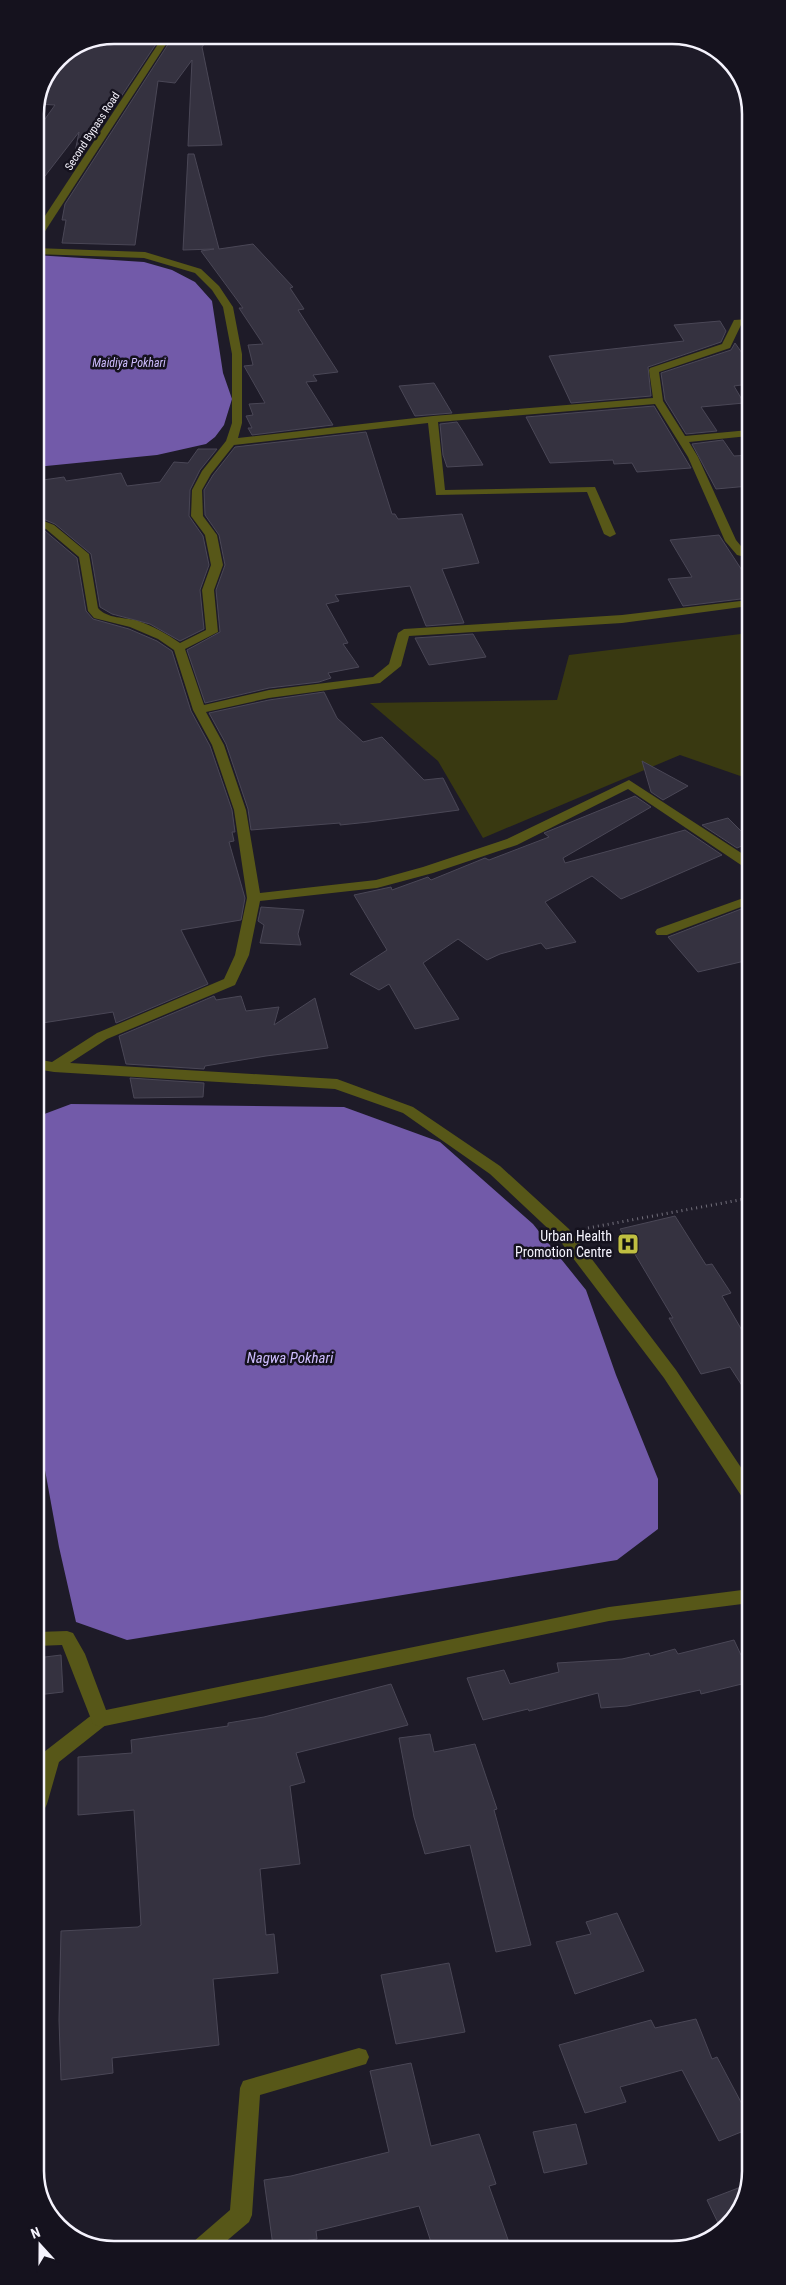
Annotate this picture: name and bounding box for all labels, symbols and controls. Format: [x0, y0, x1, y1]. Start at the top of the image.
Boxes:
street label: Second Bypass Road [62, 90, 123, 173]
water label: Maidiya Pokhari [92, 356, 166, 370]
place label: Urban Health Promotion Centre [515, 1228, 612, 1260]
hospital icon: Urban Health Promotion Centre [616, 1232, 640, 1256]
water label: Nagwa Pokhari [247, 1349, 334, 1367]
north arrow [15, 2220, 65, 2270]
text: N [28, 2224, 42, 2242]

